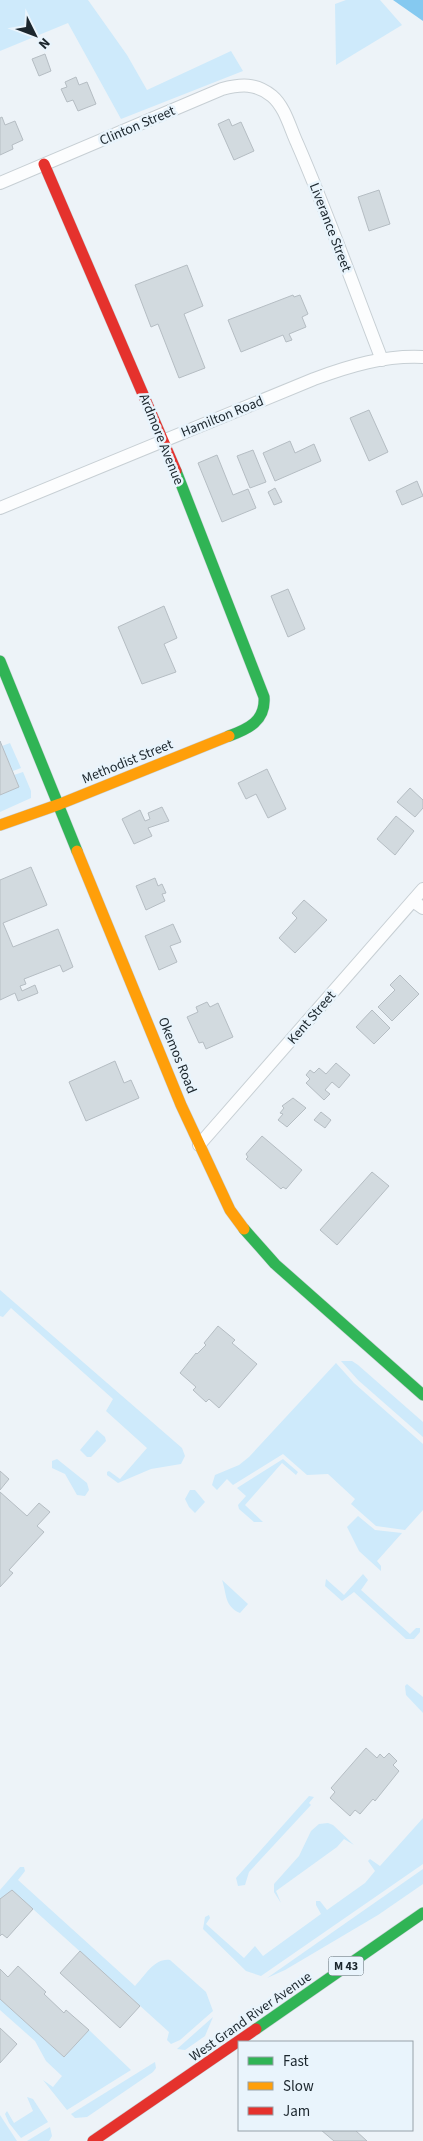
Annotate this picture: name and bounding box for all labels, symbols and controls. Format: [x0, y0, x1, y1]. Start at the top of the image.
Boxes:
north arrow [10, 10, 60, 60]
text: N [33, 33, 54, 53]
street label: Clinton Street [97, 101, 179, 151]
street label: Liverance Street [304, 180, 356, 275]
street label: Ardmore Avenue [134, 391, 189, 488]
street label: Hamilton Road [178, 391, 267, 443]
street label: Methodist Street [79, 735, 176, 789]
street label: Kent Street [283, 986, 341, 1049]
street label: Okemos Road [153, 1014, 201, 1097]
road number: M 43 [328, 1956, 364, 1975]
street label: West Grand River Avenue [185, 1967, 316, 2067]
legend [238, 2041, 413, 2131]
text: Fast [283, 2051, 309, 2072]
text: Slow [283, 2076, 314, 2097]
text: Jam [283, 2101, 310, 2122]

